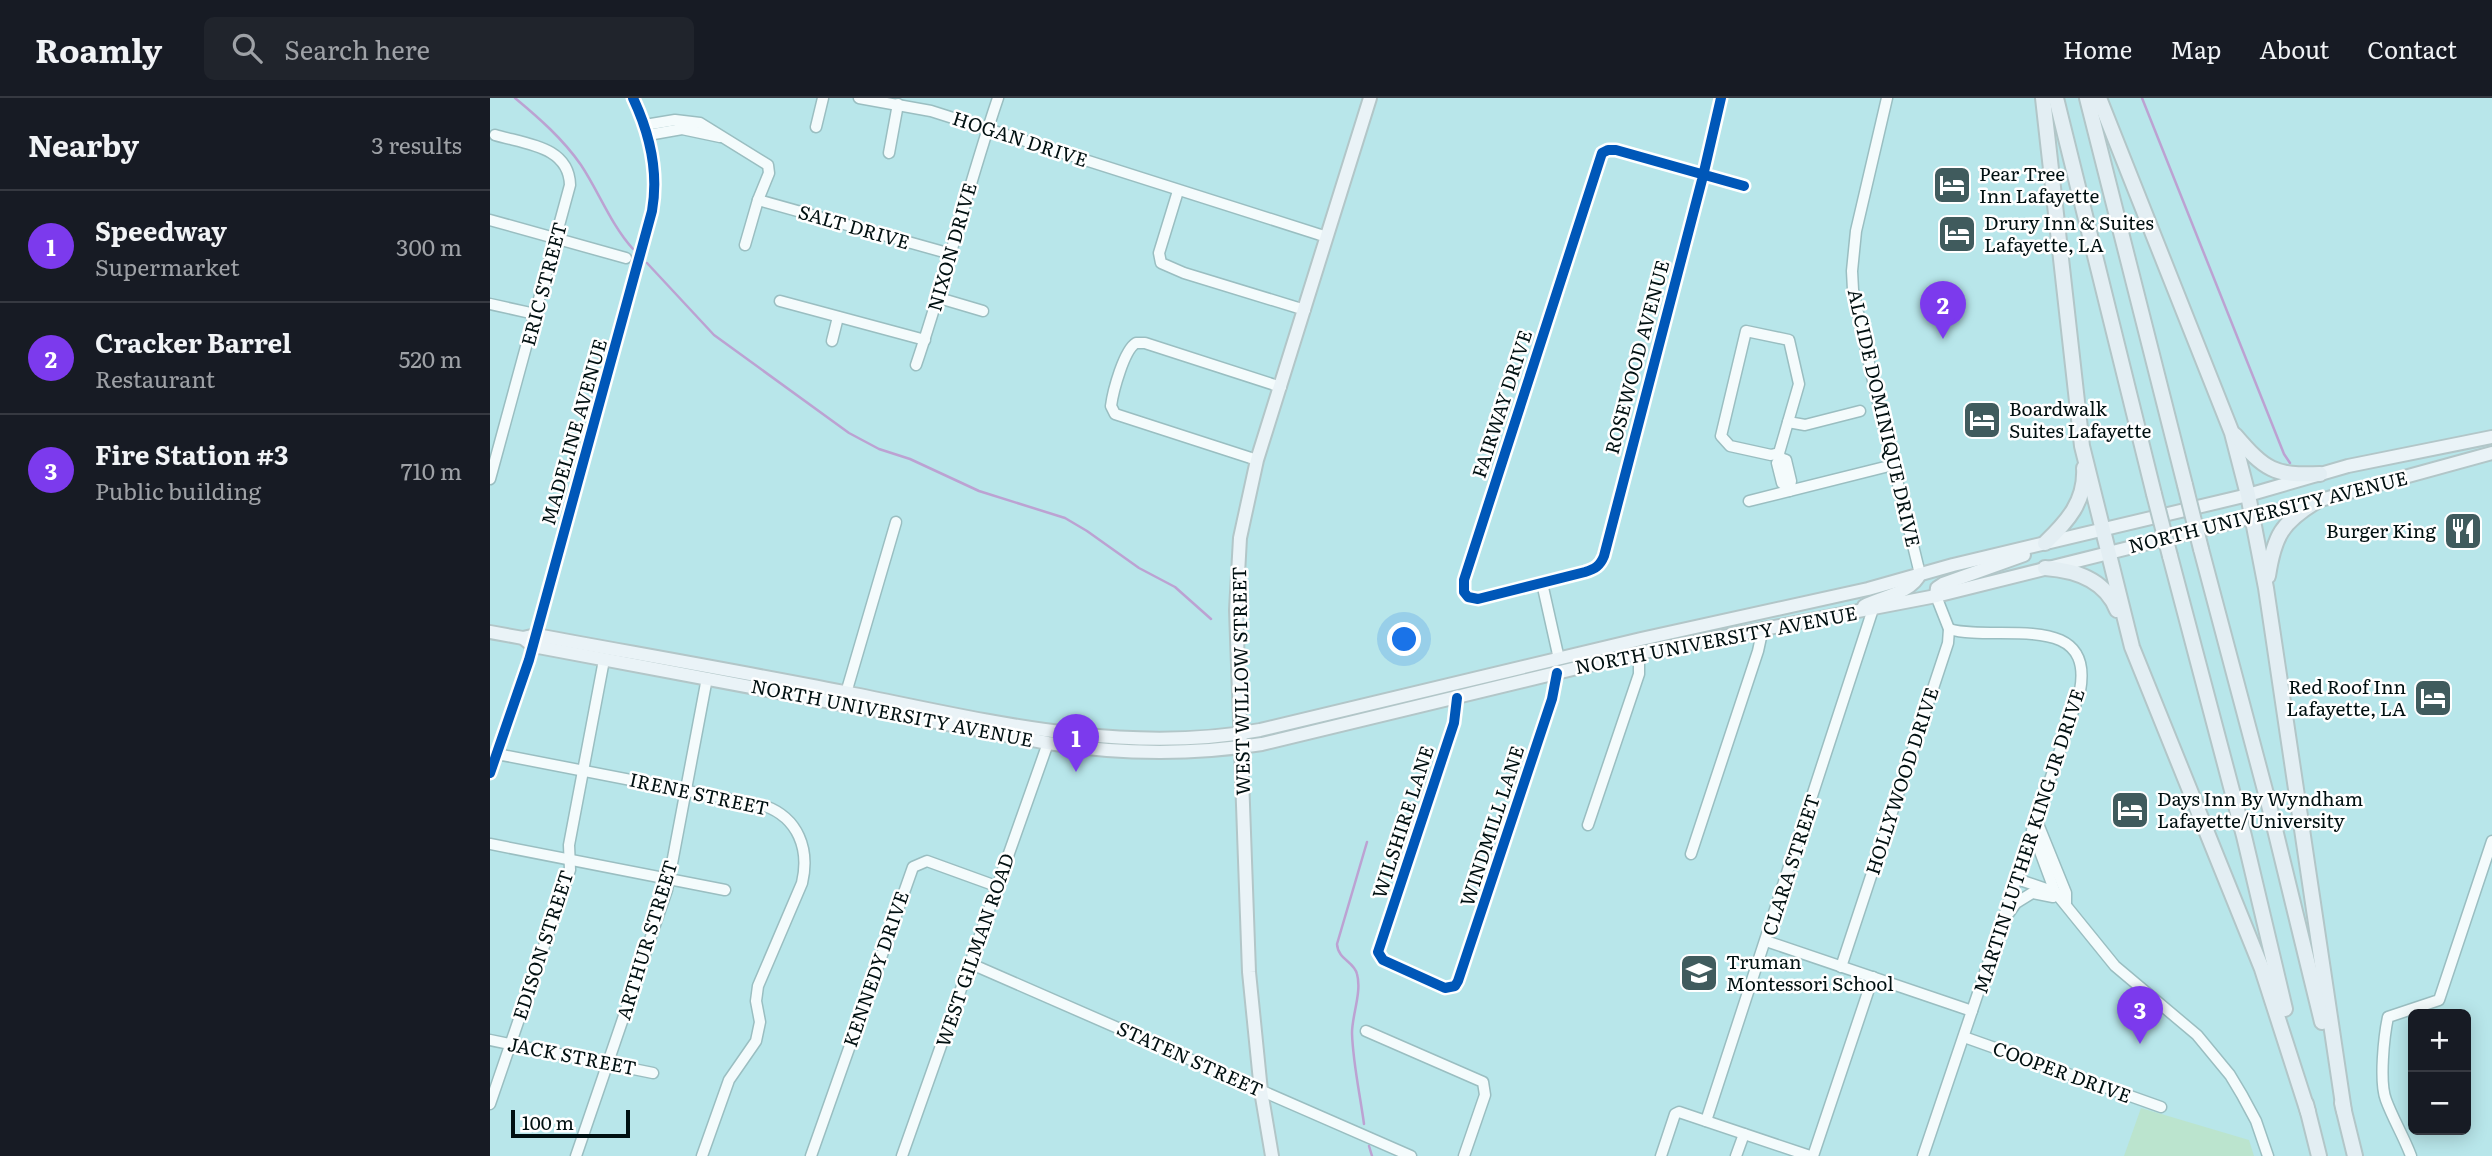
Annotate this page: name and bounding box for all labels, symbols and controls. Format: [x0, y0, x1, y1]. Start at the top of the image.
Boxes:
search box [204, 17, 694, 80]
text: Roamly [35, 24, 162, 73]
icon: search [228, 29, 266, 67]
text: Search here [284, 29, 430, 68]
text: Home [2063, 31, 2132, 66]
text: Map [2170, 31, 2221, 66]
text: About [2259, 31, 2329, 66]
text: Contact [2367, 31, 2457, 66]
street label: HOGAN DRIVE [949, 103, 1091, 173]
text: Nearby [28, 122, 139, 166]
text: 3 results [371, 127, 462, 161]
place label: Pear Tree Inn Lafayette [1979, 159, 2100, 209]
hotel icon: Pear Tree Inn Lafayette [1931, 164, 1973, 206]
street label: NIXON DRIVE [919, 179, 983, 314]
street label: SALT DRIVE [795, 197, 913, 255]
place label: Drury Inn & Suites Lafayette, LA [1984, 208, 2154, 258]
text: Speedway [95, 210, 227, 249]
hotel icon: Drury Inn & Suites Lafayette, LA [1936, 213, 1978, 255]
street label: ERIC STREET [513, 219, 573, 349]
text: 1 [46, 229, 56, 263]
text: 300 m [396, 229, 462, 263]
text: Supermarket [95, 249, 239, 283]
street label: ROSEWOOD AVENUE [1597, 257, 1675, 457]
pin: 2 [1920, 281, 1966, 339]
street label: ALCIDE DOMINIQUE DRIVE [1842, 286, 1928, 550]
text: Cracker Barrel [95, 322, 292, 361]
street label: FAIRWAY DRIVE [1464, 326, 1538, 481]
street label: MADELINE AVENUE [533, 335, 613, 528]
text: 2 [45, 341, 57, 375]
text: 520 m [399, 341, 462, 375]
text: Restaurant [95, 361, 215, 395]
place label: Boardwalk Suites Lafayette [2009, 394, 2152, 444]
hotel icon: Boardwalk Suites Lafayette [1961, 399, 2003, 441]
text: Fire Station #3 [95, 434, 289, 473]
text: 3 [45, 453, 57, 487]
text: 710 m [401, 453, 462, 487]
street label: NORTH UNIVERSITY AVENUE [2125, 463, 2410, 559]
text: Public building [95, 473, 261, 507]
restaurant icon: Burger King [2442, 510, 2484, 552]
place label: Burger King [2326, 516, 2436, 544]
street label: WEST WILLOW STREET [1224, 566, 1256, 796]
street label: NORTH UNIVERSITY AVENUE [1572, 598, 1859, 680]
your location [1387, 622, 1421, 656]
street label: NORTH UNIVERSITY AVENUE [749, 671, 1036, 753]
place label: Red Roof Inn Lafayette, LA [2286, 672, 2406, 722]
hotel icon: Red Roof Inn Lafayette, LA [2412, 677, 2454, 719]
street label: HOLLYWOOD DRIVE [1857, 683, 1945, 878]
street label: MARTIN LUTHER KING JR DRIVE [1965, 685, 2091, 997]
pin: 1 [1053, 714, 1099, 772]
street label: WILSHIRE LANE [1364, 742, 1440, 902]
street label: WINDMILL LANE [1452, 742, 1530, 910]
street label: IRENE STREET [627, 765, 771, 821]
place label: Days Inn By Wyndham Lafayette/University [2157, 784, 2363, 834]
hotel icon: Days Inn By Wyndham Lafayette/University [2109, 789, 2151, 831]
street label: CLARA STREET [1754, 790, 1826, 939]
street label: WEST GILMAN ROAD [928, 849, 1020, 1050]
street label: ARTHUR STREET [608, 856, 684, 1023]
street label: EDISON STREET [505, 866, 580, 1023]
street label: KENNEDY DRIVE [835, 887, 915, 1051]
place label: Truman Montessori School [1726, 947, 1894, 997]
school or university icon: Truman Montessori School [1678, 952, 1720, 994]
pin: 3 [2117, 986, 2163, 1044]
map controls [2408, 1009, 2471, 1135]
button: + [2408, 1009, 2471, 1072]
street label: STATEN STREET [1113, 1013, 1268, 1103]
street label: JACK STREET [505, 1029, 639, 1081]
street label: COOPER DRIVE [1989, 1033, 2135, 1109]
button: − [2408, 1072, 2471, 1135]
scale bar [511, 1107, 630, 1139]
text: 100 m [522, 1108, 574, 1136]

